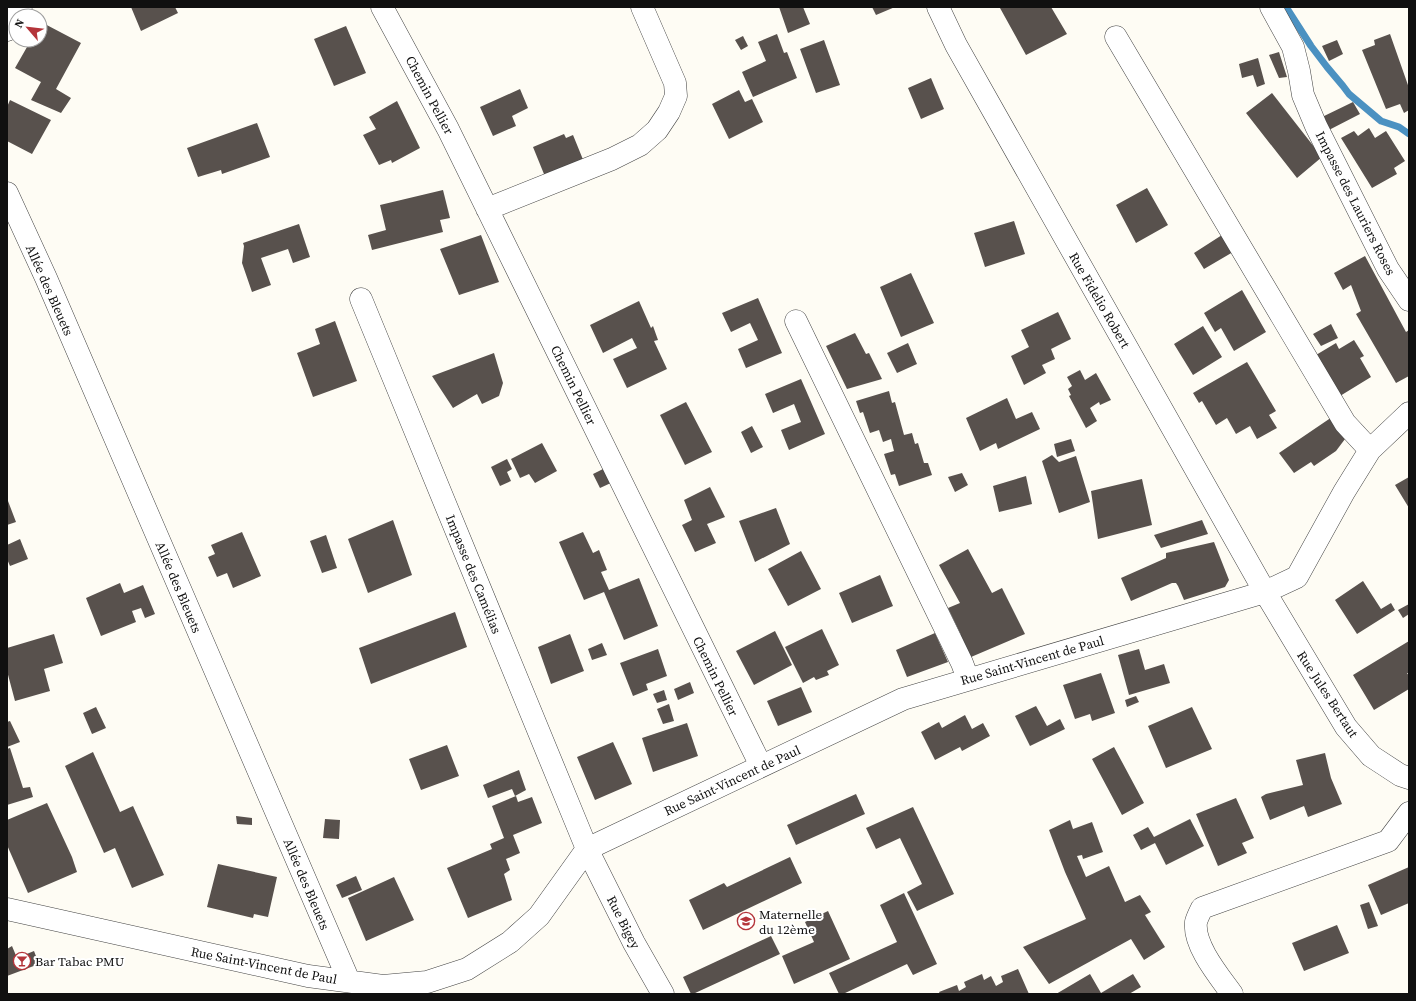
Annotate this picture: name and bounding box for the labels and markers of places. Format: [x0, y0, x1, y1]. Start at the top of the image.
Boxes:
place label: Maternelle du 12ème [759, 906, 823, 938]
school or university icon: Maternelle du 12ème [736, 911, 756, 931]
bar icon: Bar Tabac PMU [12, 951, 32, 971]
place label: Bar Tabac PMU [35, 953, 125, 970]

